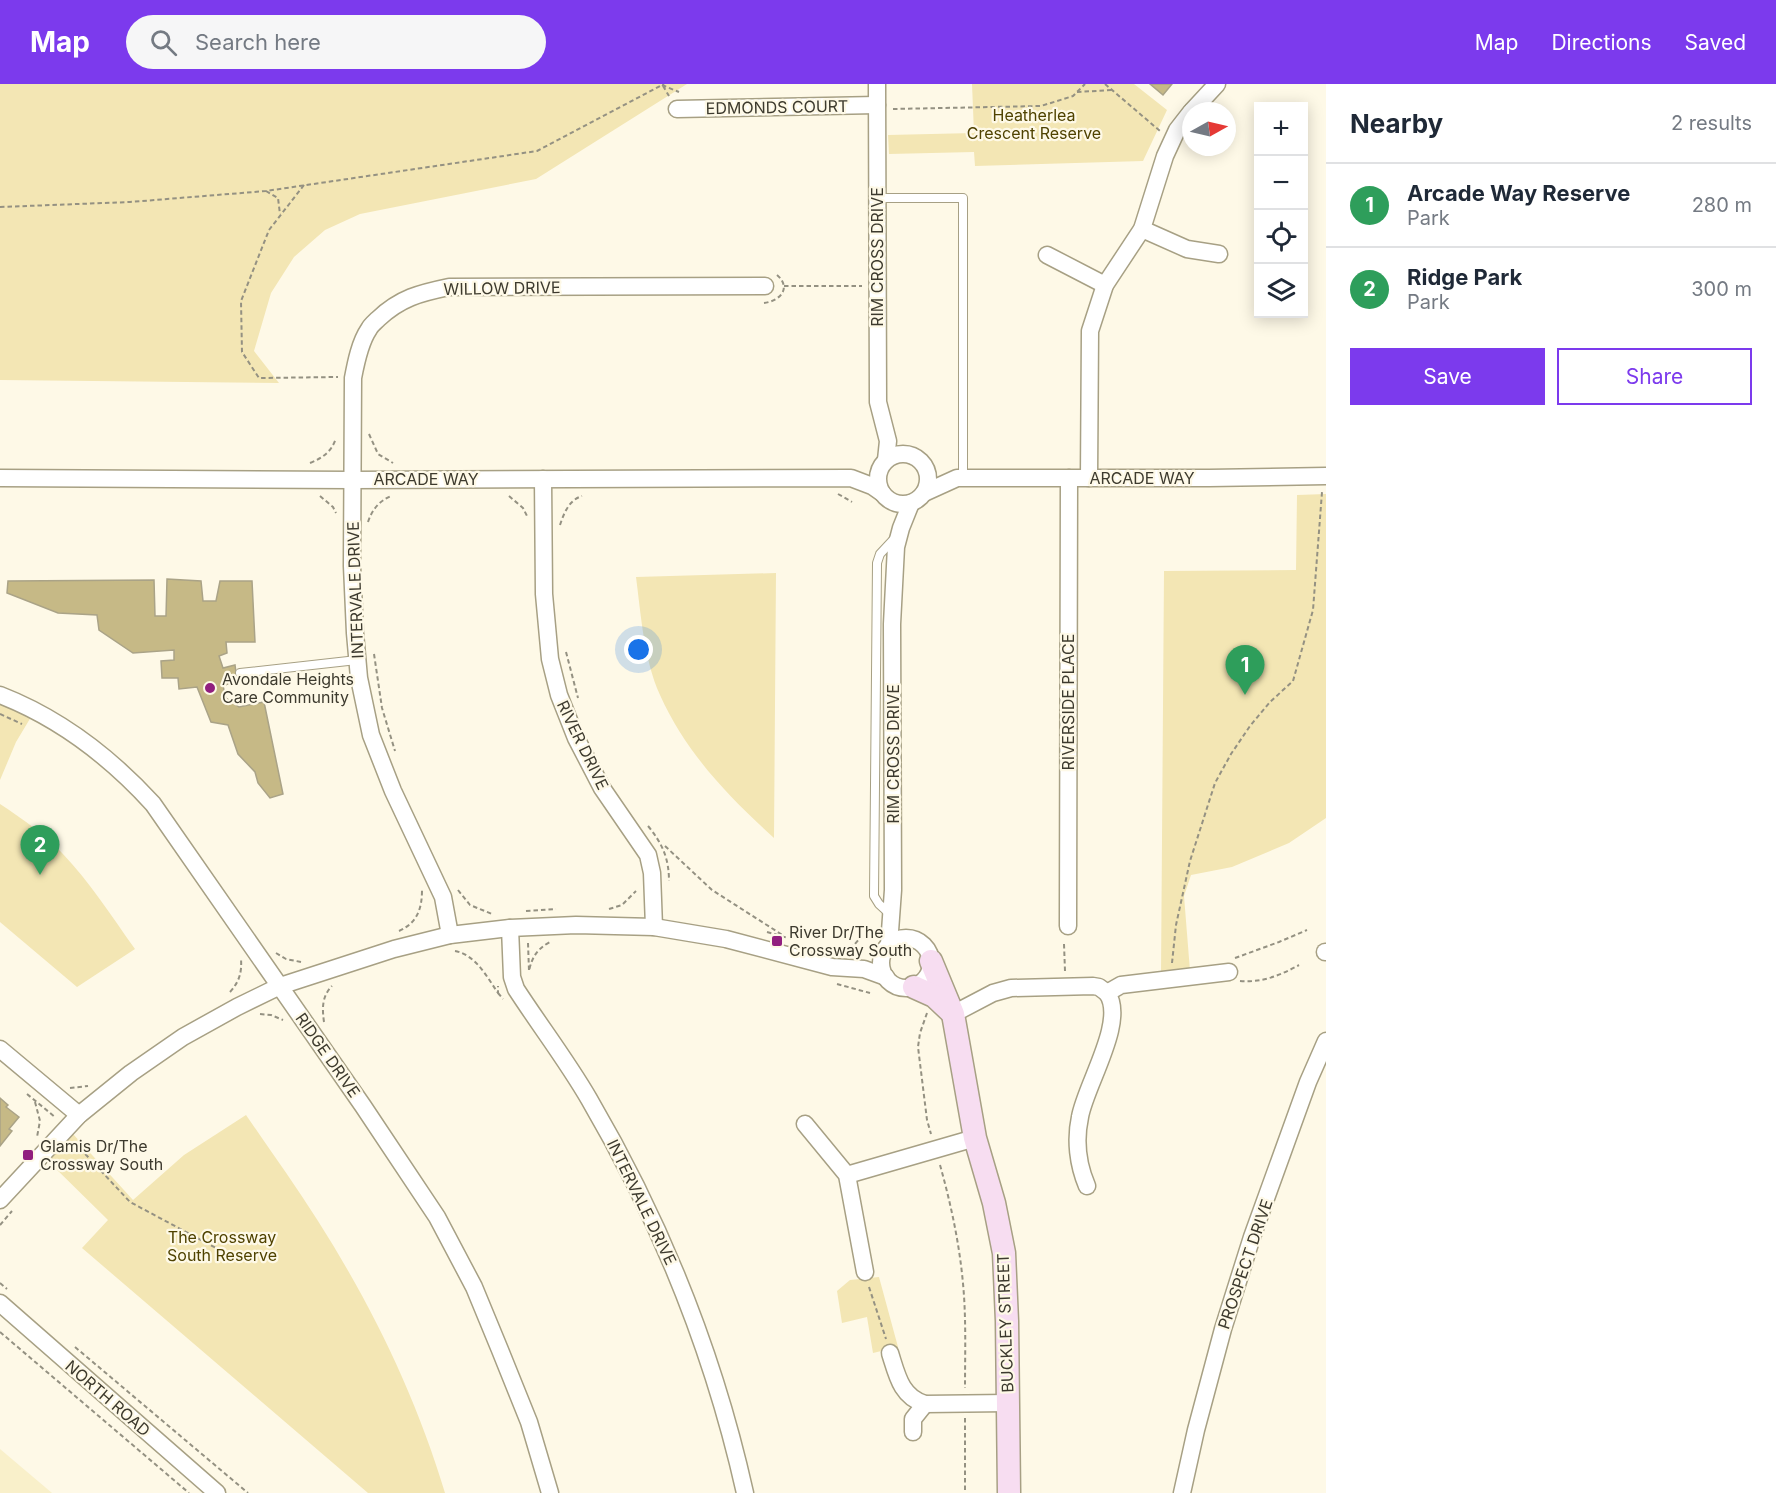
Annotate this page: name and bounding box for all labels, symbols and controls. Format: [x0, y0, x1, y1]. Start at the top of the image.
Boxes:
search box [126, 15, 546, 69]
text: Map [30, 25, 90, 59]
icon: search [147, 26, 180, 59]
text: Search here [195, 29, 321, 55]
text: Map [1475, 30, 1518, 55]
text: Directions [1551, 30, 1652, 55]
text: Saved [1685, 30, 1746, 55]
street label: EDMONDS COURT [706, 96, 848, 118]
north arrow [1182, 102, 1236, 156]
map controls [1254, 102, 1308, 318]
button: + [1254, 102, 1308, 156]
park label: Heatherlea Crescent Reserve [967, 105, 1101, 143]
text: Nearby [1350, 108, 1443, 139]
text: 2 results [1671, 111, 1752, 135]
button: − [1254, 156, 1308, 210]
text: Arcade Way Reserve [1407, 180, 1630, 206]
street label: RIM CROSS DRIVE [867, 187, 887, 327]
text: 1 [1365, 193, 1374, 217]
text: 280 m [1692, 193, 1752, 217]
text: Park [1407, 206, 1450, 230]
button: locate [1254, 210, 1308, 264]
button: layers [1254, 264, 1308, 318]
text: Ridge Park [1407, 264, 1522, 290]
street label: WILLOW DRIVE [443, 277, 561, 299]
text: 2 [1363, 277, 1376, 301]
text: 300 m [1691, 277, 1752, 301]
text: Park [1407, 290, 1450, 314]
button: Save [1350, 348, 1545, 405]
button: Share [1557, 348, 1752, 405]
street label: ARCADE WAY [1090, 468, 1195, 488]
street label: ARCADE WAY [374, 469, 479, 489]
street label: INTERVALE DRIVE [343, 521, 367, 659]
street label: RIVERSIDE PLACE [1058, 634, 1078, 770]
your location [624, 635, 653, 664]
pin: 1 [1226, 646, 1264, 695]
place label: Avondale Heights Care Community [222, 669, 354, 707]
marker: Avondale Heights Care Community [203, 681, 217, 695]
street label: RIM CROSS DRIVE [883, 684, 903, 824]
street label: RIVER DRIVE [553, 697, 613, 793]
pin: 2 [20, 826, 60, 875]
place label: River Dr/The Crossway South [789, 922, 912, 960]
marker: River Dr/The Crossway South [770, 934, 784, 948]
street label: RIDGE DRIVE [291, 1009, 365, 1101]
place label: Glamis Dr/The Crossway South [40, 1136, 163, 1174]
street label: INTERVALE DRIVE [603, 1136, 681, 1268]
marker: Glamis Dr/The Crossway South [21, 1148, 35, 1162]
street label: PROSPECT DRIVE [1213, 1196, 1277, 1332]
park label: The Crossway South Reserve [167, 1227, 277, 1265]
street label: BUCKLEY STREET [993, 1253, 1017, 1393]
street label: NORTH ROAD [61, 1356, 155, 1440]

